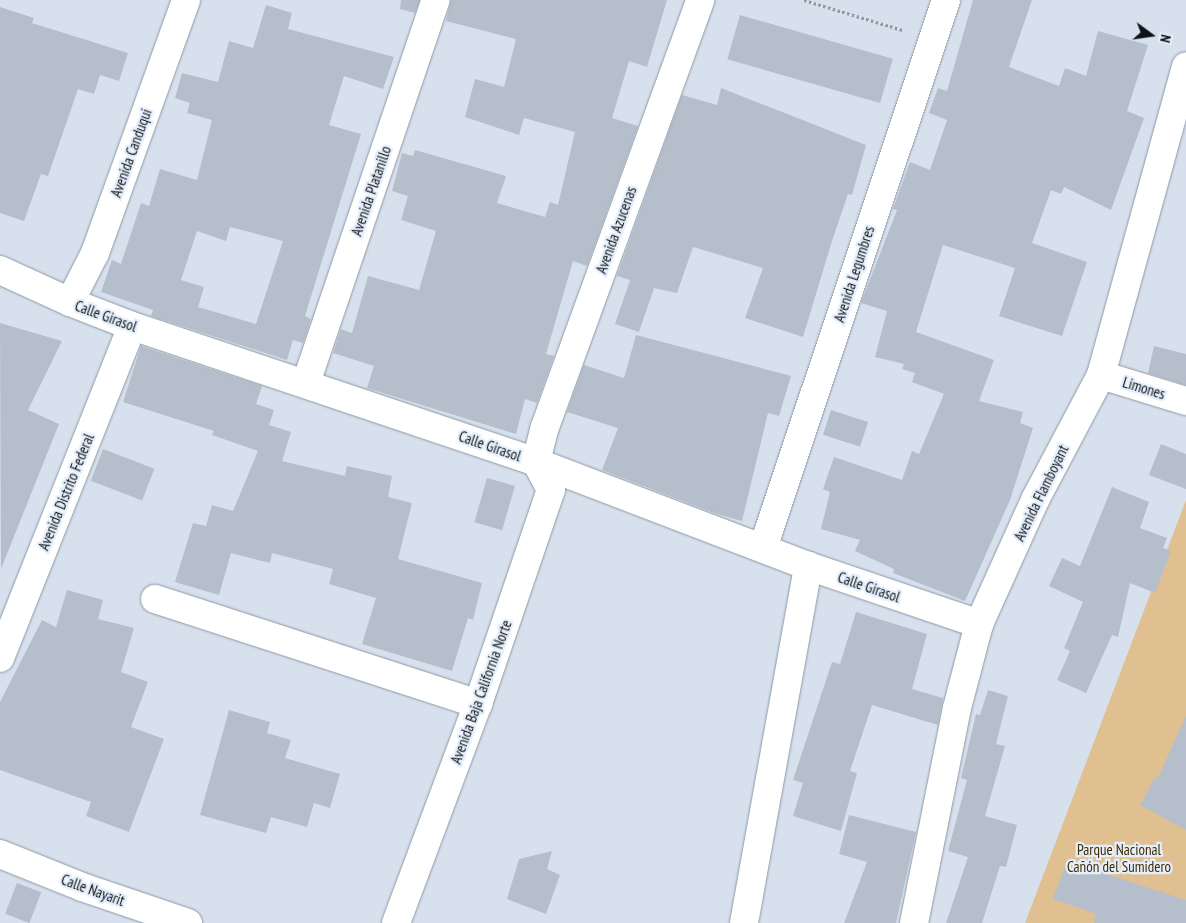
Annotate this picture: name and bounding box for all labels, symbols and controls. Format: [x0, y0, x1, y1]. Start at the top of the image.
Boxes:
north arrow [1126, 10, 1176, 60]
text: N [1156, 33, 1175, 44]
street label: Avenida Canduqui [107, 106, 155, 200]
street label: Avenida Platanillo [347, 144, 395, 238]
street label: Avenida Azucenas [592, 184, 640, 276]
street label: Avenida Legumbres [830, 223, 878, 325]
street label: Calle Girasol [72, 296, 140, 336]
street label: Limones [1121, 373, 1167, 403]
street label: Calle Girasol [456, 427, 524, 465]
street label: Avenida Distrito Federal [34, 431, 98, 553]
street label: Avenida Flamboyant [1010, 442, 1072, 544]
street label: Calle Girasol [835, 568, 903, 606]
street label: Avenida Baja California Norte [447, 618, 515, 766]
park label: Parque Nacional Cañón del Sumidero [1067, 840, 1171, 875]
street label: Calle Nayarit [59, 870, 127, 910]

